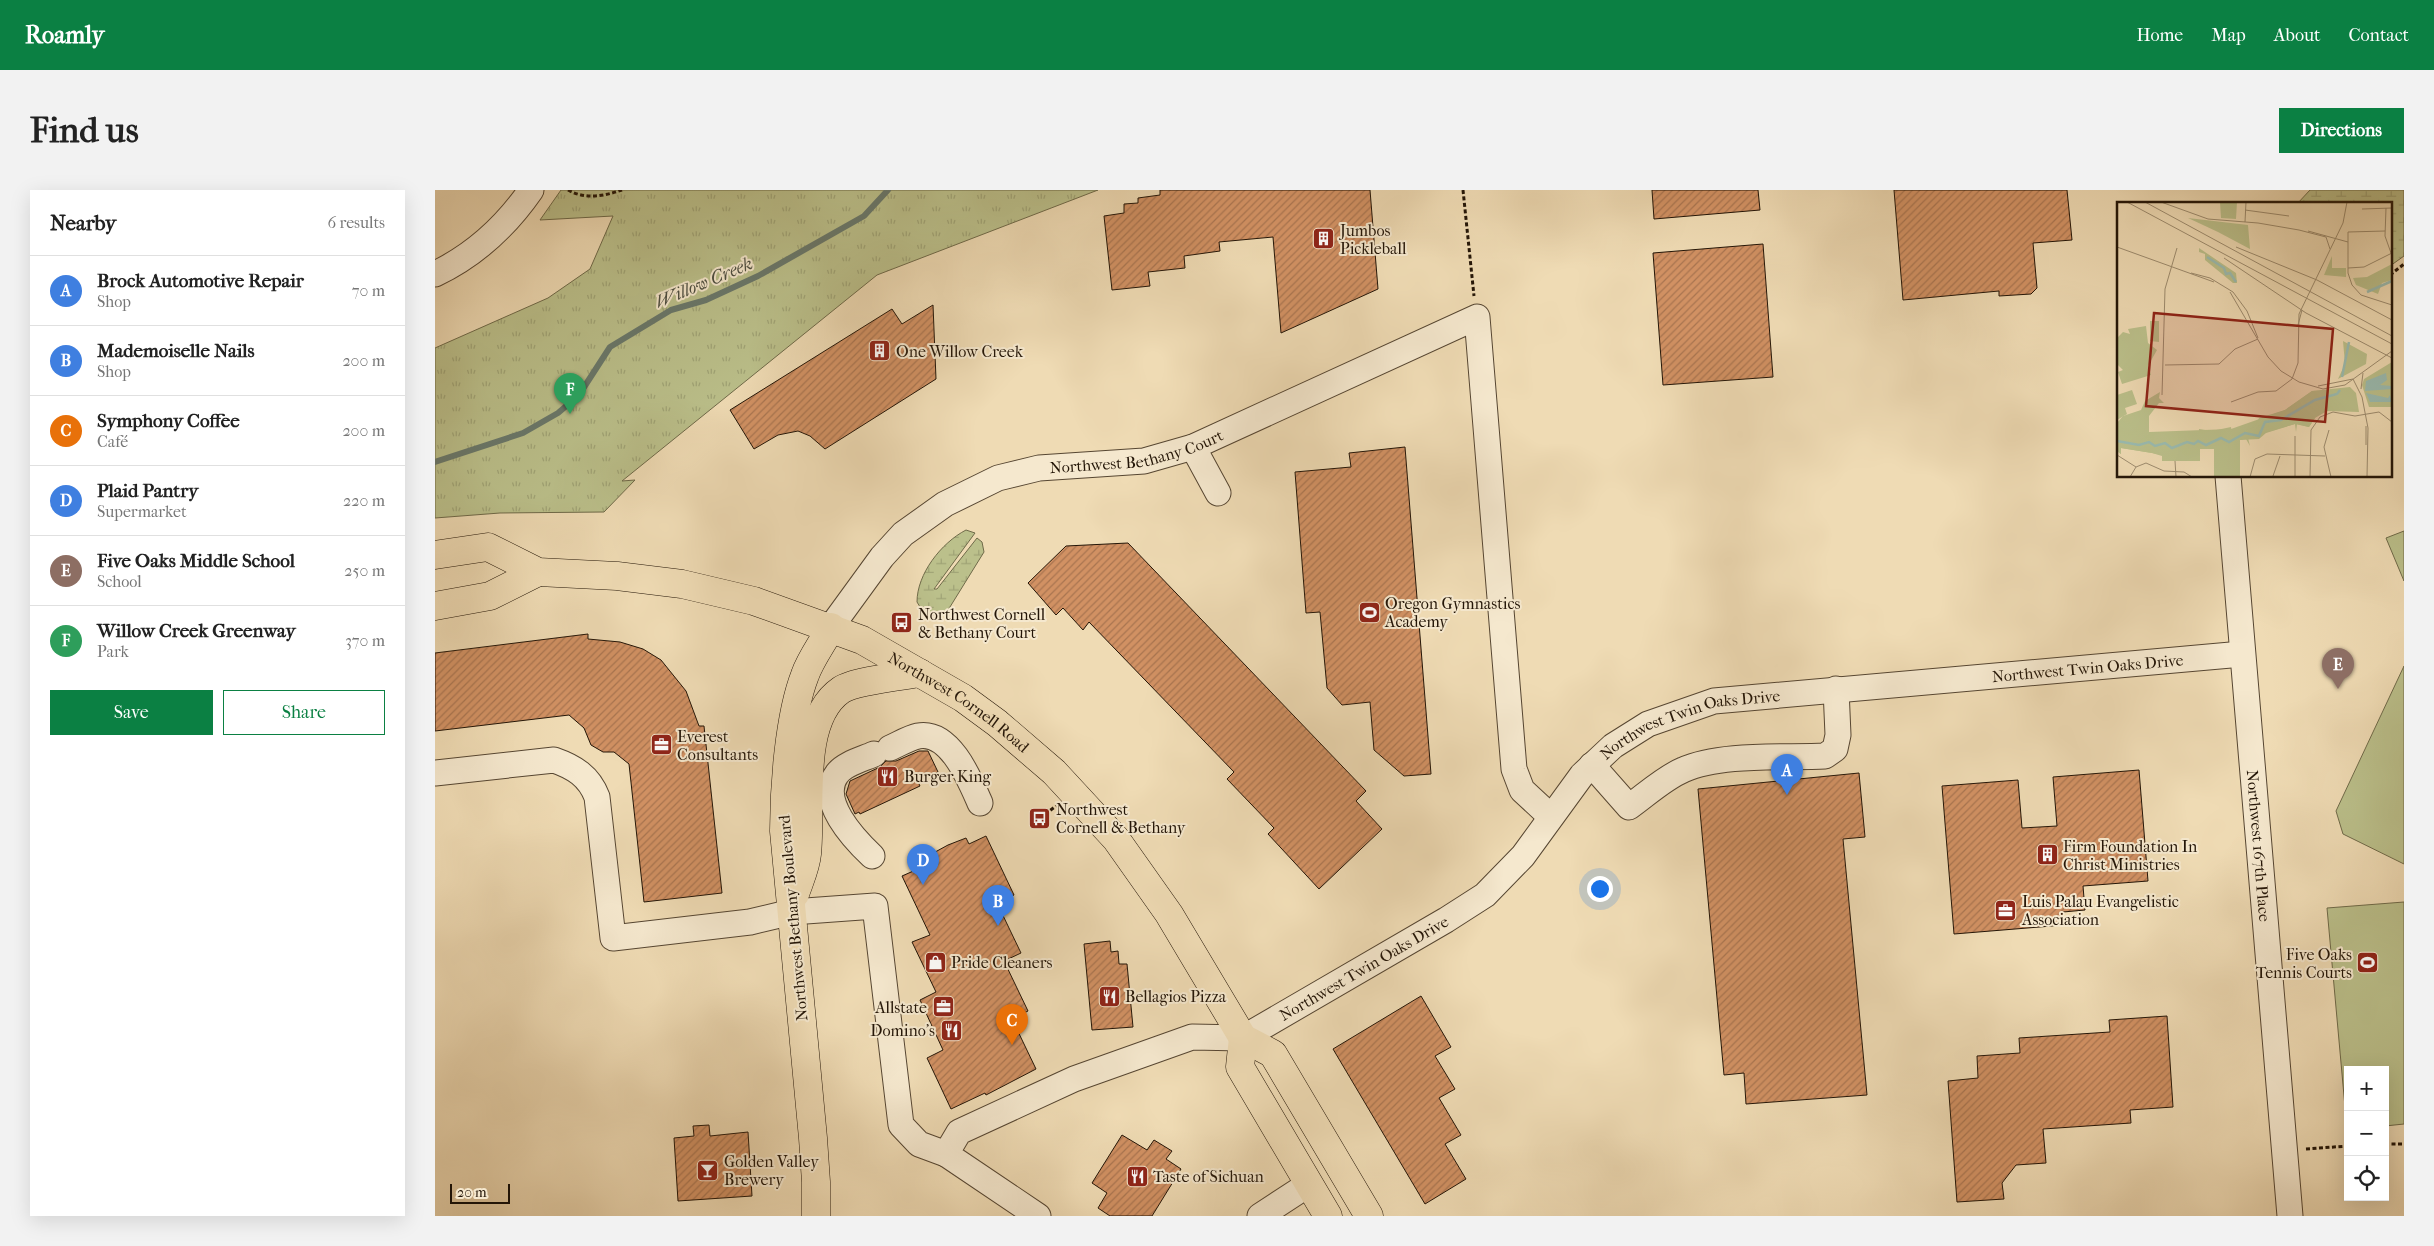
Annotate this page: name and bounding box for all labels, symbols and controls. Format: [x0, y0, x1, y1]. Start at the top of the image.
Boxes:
text: Roamly [25, 21, 104, 49]
text: Home [2136, 25, 2183, 46]
text: Map [2211, 25, 2246, 46]
text: About [2274, 25, 2320, 46]
text: Contact [2348, 25, 2409, 46]
button: Directions [2279, 108, 2404, 153]
text: Find us [30, 110, 139, 151]
inset map [2117, 202, 2391, 478]
text: Nearby [50, 211, 116, 235]
text: 6 results [327, 213, 385, 232]
place label: Jumbos Pickleball [1338, 221, 1407, 258]
building icon: Jumbos Pickleball [1312, 227, 1336, 251]
water label: Willow Creek [652, 253, 756, 313]
text: Brock Automotive Repair [97, 270, 304, 292]
text: A [61, 281, 71, 300]
text: 70 m [352, 281, 385, 300]
text: Shop [97, 292, 131, 311]
building icon: One Willow Creek [868, 339, 892, 363]
text: Mademoiselle Nails [97, 340, 255, 362]
place label: One Willow Creek [896, 342, 1024, 361]
text: B [61, 351, 71, 370]
text: 200 m [342, 351, 385, 370]
text: Shop [97, 362, 131, 381]
pin: F [554, 373, 586, 414]
text: Symphony Coffee [97, 410, 240, 432]
text: C [61, 421, 71, 440]
text: 200 m [342, 421, 385, 440]
street label: Northwest Bethany Court [1049, 425, 1226, 477]
text: Café [97, 432, 128, 451]
text: Plaid Pantry [97, 480, 198, 502]
text: D [60, 491, 72, 510]
text: 220 m [343, 491, 385, 510]
text: Supermarket [97, 502, 187, 521]
text: Five Oaks Middle School [97, 550, 295, 572]
text: E [61, 561, 71, 580]
text: 250 m [344, 561, 385, 580]
text: School [97, 572, 142, 591]
place label: Oregon Gymnastics Academy [1384, 594, 1521, 631]
sports icon: Oregon Gymnastics Academy [1357, 600, 1381, 624]
place label: Northwest Cornell & Bethany Court [918, 605, 1046, 642]
bus stop icon: Northwest Cornell & Bethany Court [890, 611, 914, 635]
text: Willow Creek Greenway [97, 620, 296, 642]
text: F [62, 631, 70, 650]
text: 370 m [345, 631, 385, 650]
text: Park [97, 642, 129, 661]
street label: Northwest Cornell Road [885, 648, 1033, 756]
pin: E [2322, 648, 2354, 689]
street label: Northwest Twin Oaks Drive [1991, 650, 2184, 686]
street label: Northwest Twin Oaks Drive [1596, 686, 1781, 763]
button: Save [50, 690, 213, 735]
button: Share [223, 690, 385, 735]
place label: Everest Consultants [677, 727, 758, 764]
office icon: Everest Consultants [649, 733, 673, 757]
pin: A [1771, 754, 1803, 795]
restaurant icon: Burger King [876, 764, 900, 788]
place label: Burger King [904, 767, 992, 786]
street label: Northwest 167th Place [2243, 769, 2275, 922]
place label: Northwest Cornell & Bethany [1056, 800, 1186, 837]
bus stop icon: Northwest Cornell & Bethany [1028, 806, 1052, 830]
street label: Northwest Bethany Boulevard [774, 814, 811, 1022]
place label: Firm Foundation In Christ Ministries [2063, 837, 2198, 874]
building icon: Firm Foundation In Christ Ministries [2035, 843, 2059, 867]
pin: D [907, 844, 939, 885]
your location [1587, 876, 1613, 902]
pin: B [982, 885, 1014, 926]
place label: Luis Palau Evangelistic Association [2021, 892, 2179, 929]
office icon: Luis Palau Evangelistic Association [1994, 898, 2018, 922]
street label: Northwest Twin Oaks Drive [1276, 911, 1452, 1024]
place label: Five Oaks Tennis Courts [2256, 945, 2352, 982]
shop icon: Pride Cleaners [923, 950, 947, 974]
sports icon: Five Oaks Tennis Courts [2356, 951, 2380, 975]
place label: Pride Cleaners [951, 953, 1052, 972]
restaurant icon: Bellagios Pizza [1097, 984, 1121, 1008]
place label: Bellagios Pizza [1125, 987, 1227, 1006]
office icon: Allstate [931, 995, 955, 1019]
place label: Allstate [874, 998, 927, 1017]
pin: C [996, 1004, 1028, 1045]
restaurant icon: Domino's [939, 1018, 963, 1042]
place label: Domino's [870, 1021, 935, 1040]
map controls [2344, 1066, 2389, 1201]
button: + [2344, 1066, 2389, 1111]
button: − [2344, 1111, 2389, 1156]
place label: Golden Valley Brewery [724, 1152, 819, 1189]
button: locate [2344, 1156, 2389, 1201]
bar icon: Golden Valley Brewery [696, 1158, 720, 1182]
restaurant icon: Taste of Sichuan [1125, 1164, 1149, 1188]
place label: Taste of Sichuan [1153, 1167, 1265, 1186]
scale bar [450, 1181, 510, 1204]
text: 20 m [457, 1184, 487, 1201]

